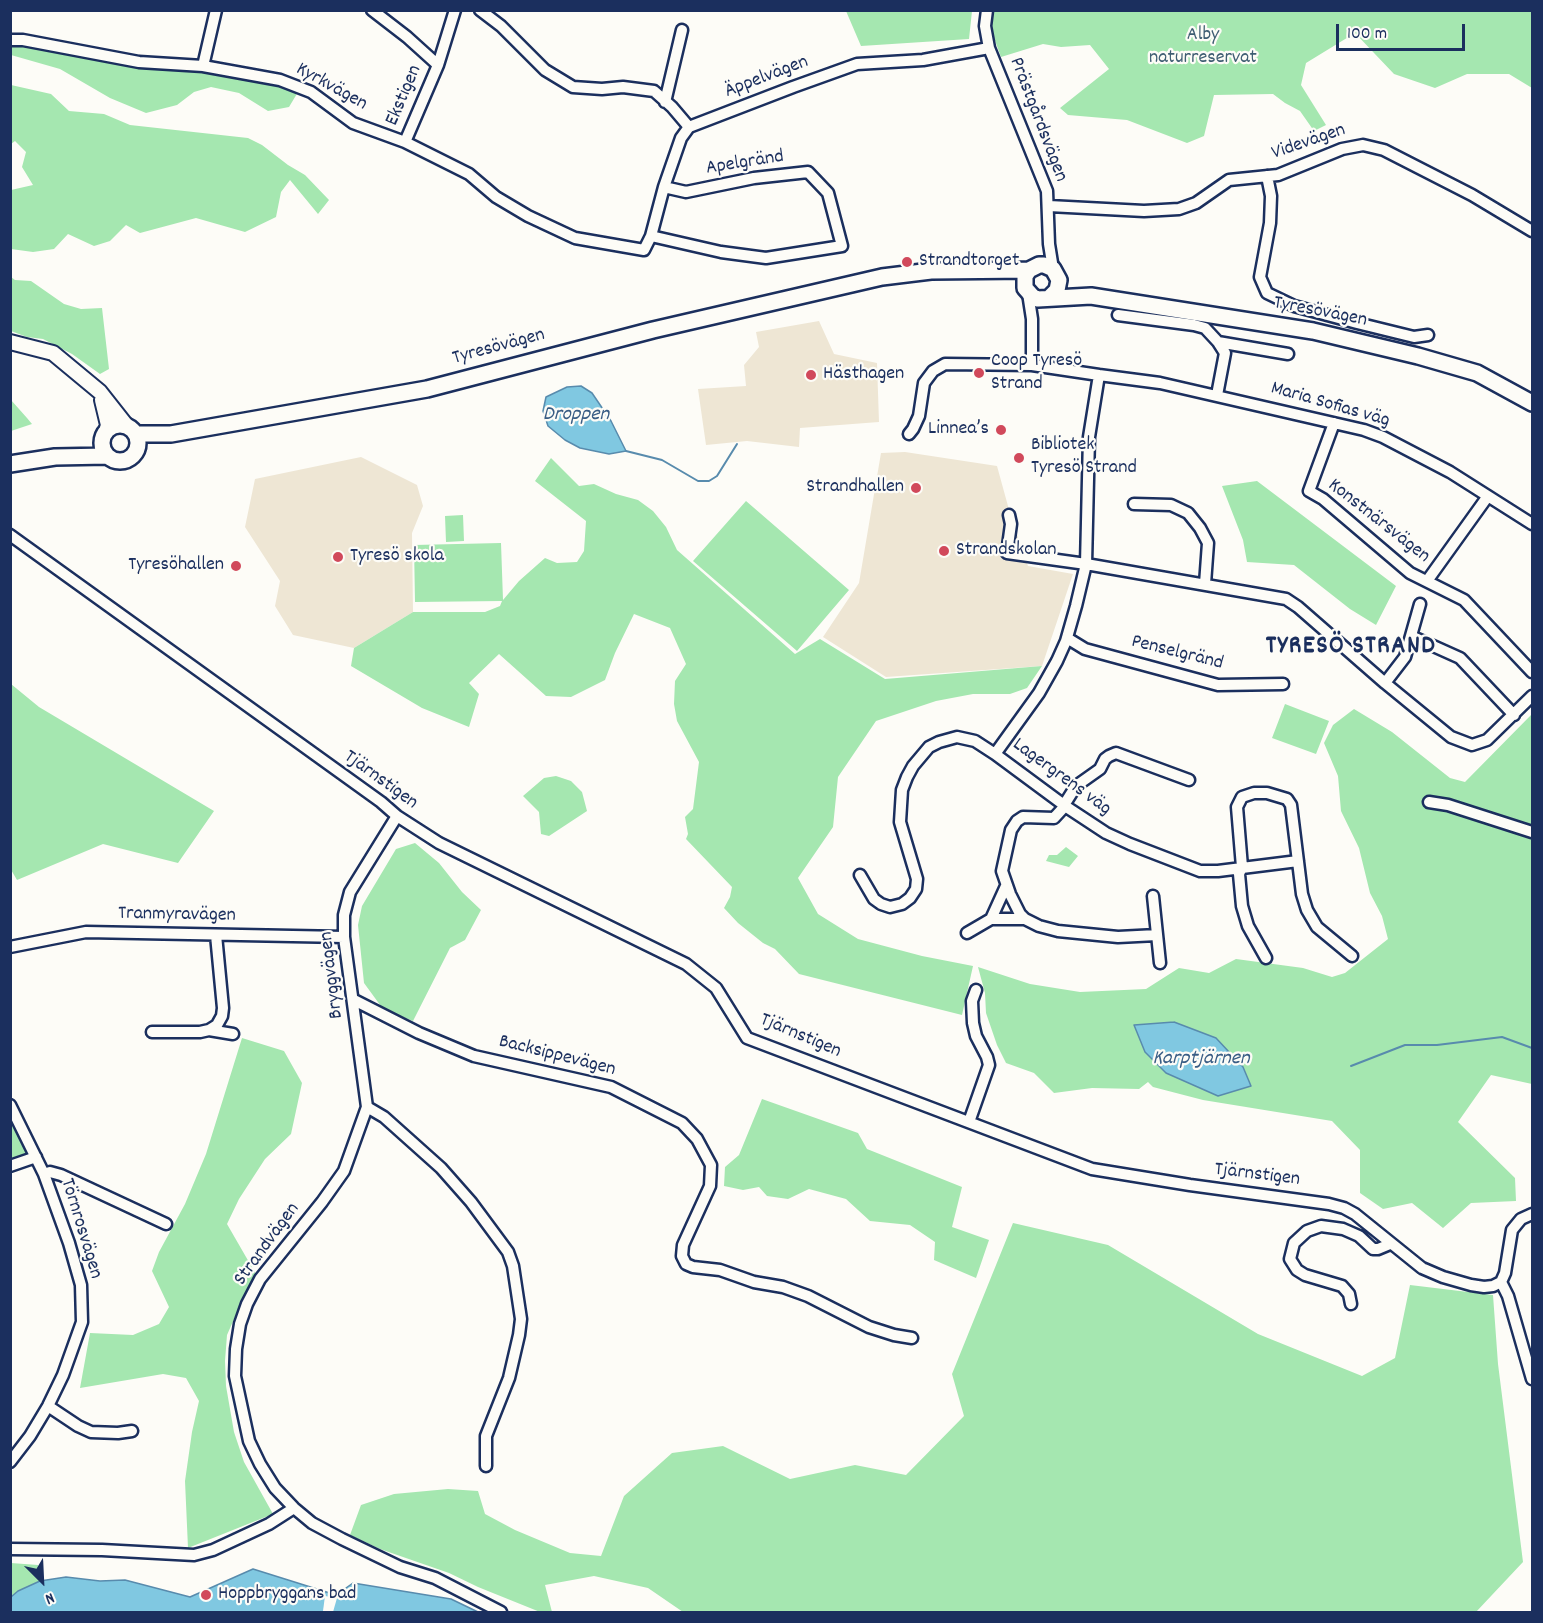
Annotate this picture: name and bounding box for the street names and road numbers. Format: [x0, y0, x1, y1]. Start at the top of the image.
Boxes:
street label: Äppelvägen [722, 51, 812, 105]
street label: Prästgårdsvägen [1002, 54, 1072, 186]
street label: Kyrkvägen [291, 59, 371, 117]
street label: Ekstigen [382, 62, 428, 130]
street label: Videvägen [1269, 119, 1349, 167]
street label: Apelgränd [704, 146, 786, 182]
street label: Tyresövägen [1271, 292, 1369, 334]
street label: Tyresövägen [450, 324, 548, 372]
street label: Maria Sofias väg [1268, 378, 1392, 434]
street label: Konstnärsvägen [1322, 475, 1434, 569]
street label: Penselgränd [1129, 631, 1225, 677]
street label: Lagergrens väg [1007, 734, 1115, 822]
street label: Tjärnstigen [338, 746, 422, 816]
street label: Tranmyravägen [118, 903, 236, 929]
street label: Bryggvägen [316, 930, 350, 1020]
street label: Tjärnstigen [756, 1009, 844, 1065]
street label: Backsippevägen [496, 1031, 618, 1083]
street label: Tjärnstigen [1213, 1159, 1301, 1193]
street label: Törnrosvägen [53, 1176, 107, 1282]
street label: Strandvägen [230, 1199, 306, 1291]

